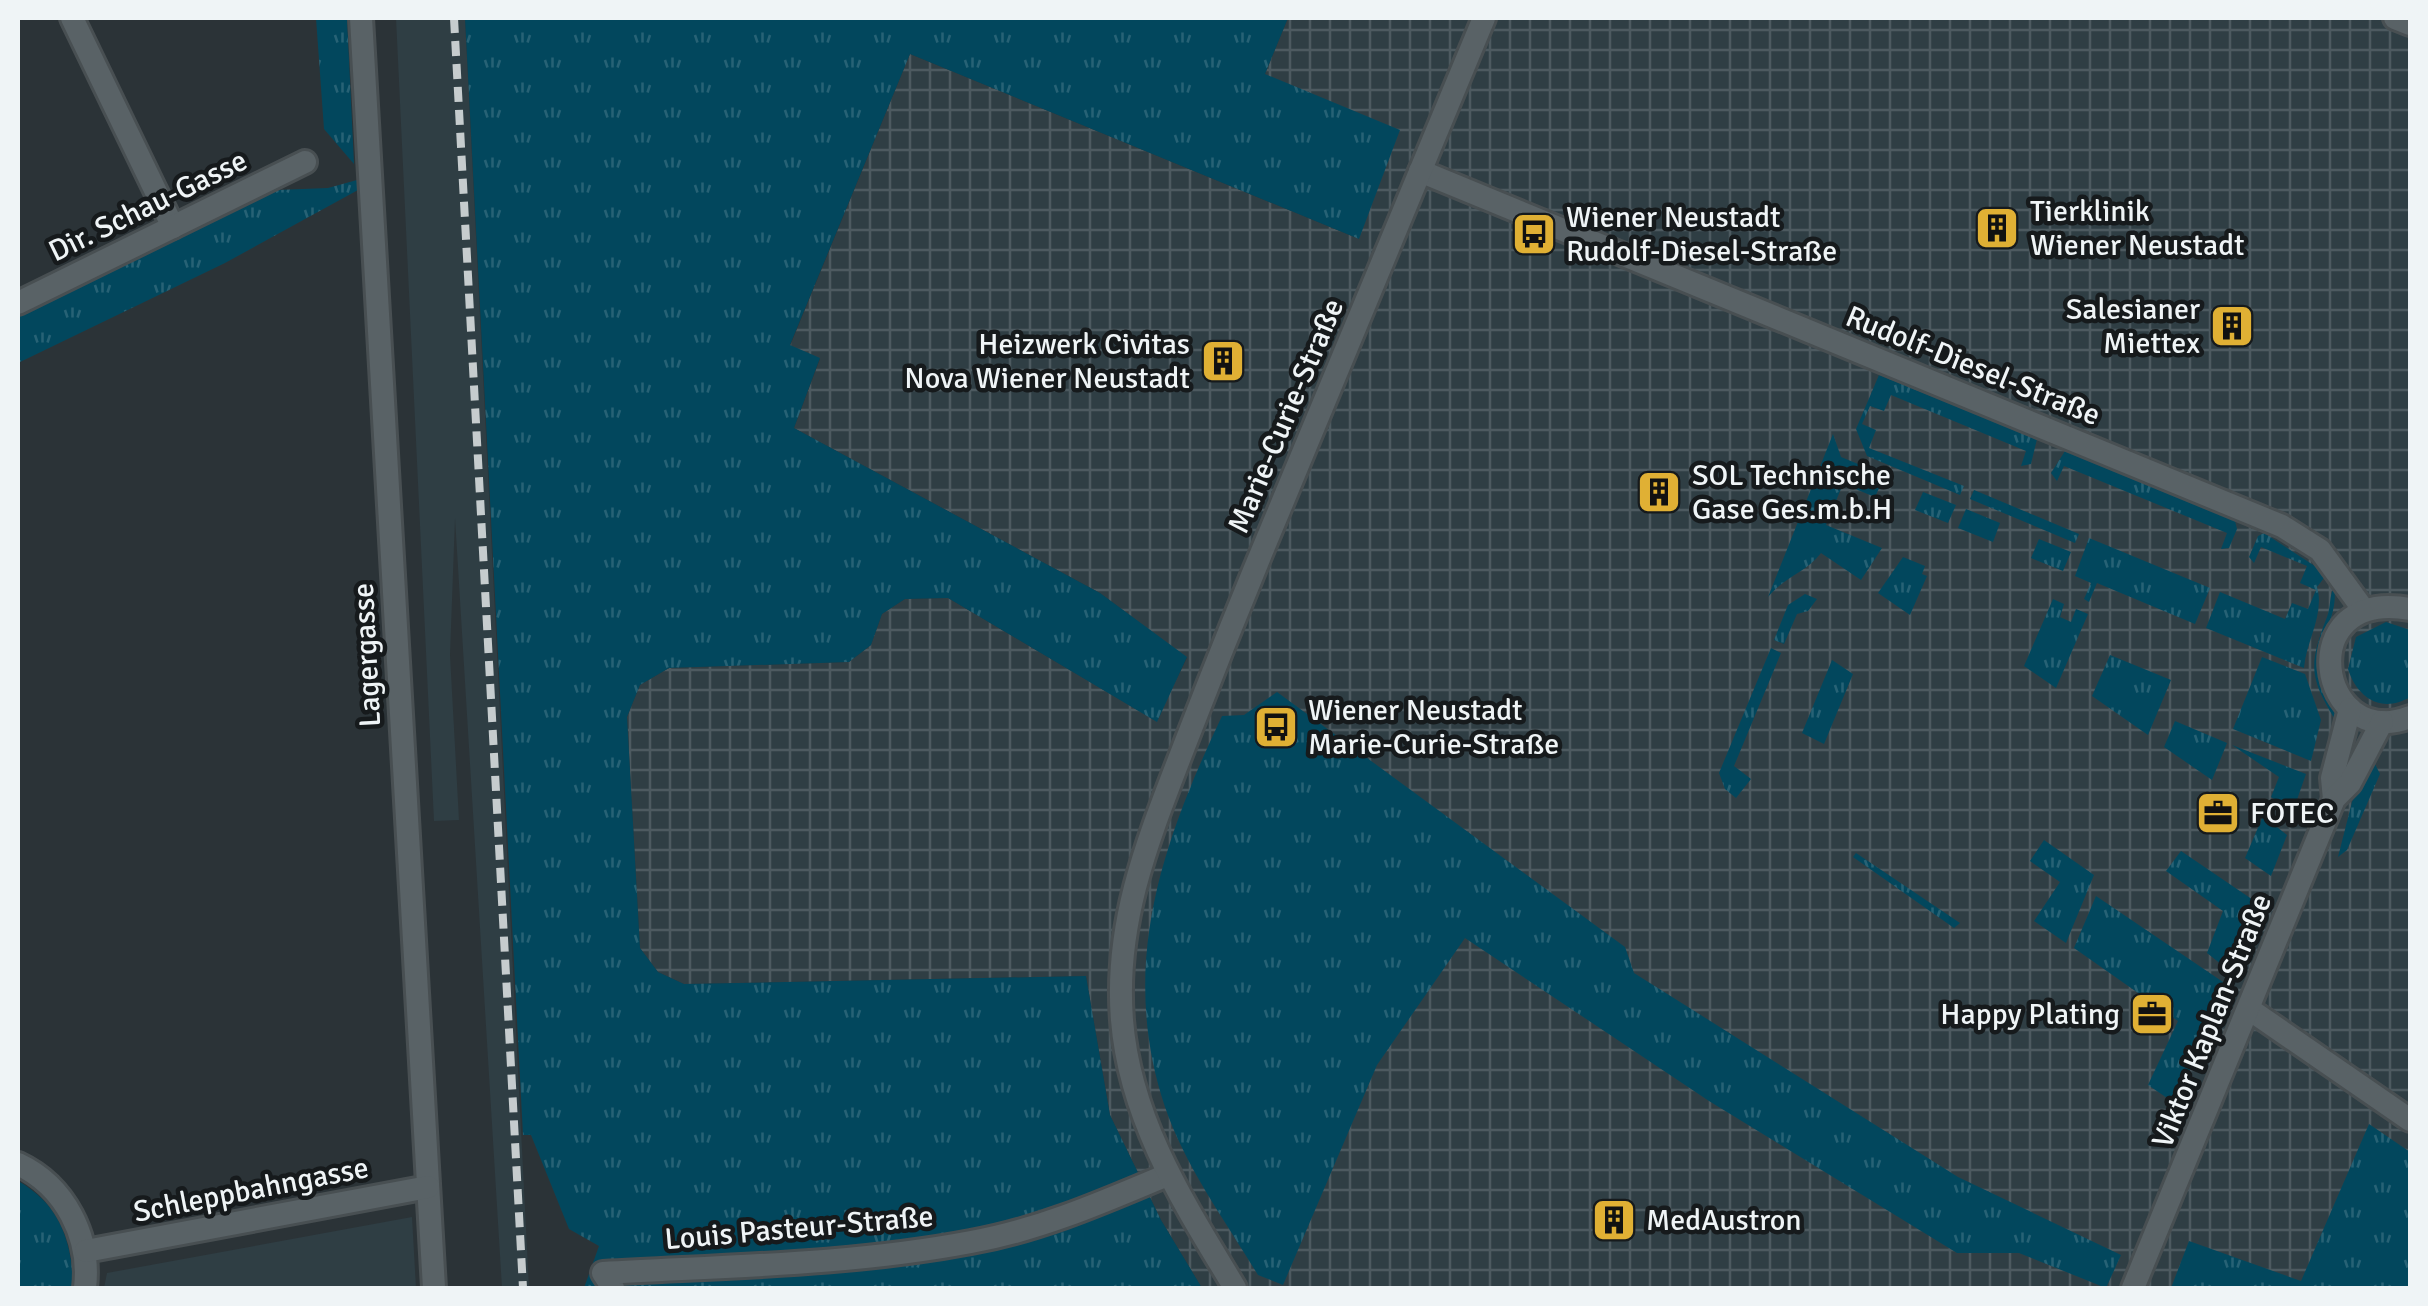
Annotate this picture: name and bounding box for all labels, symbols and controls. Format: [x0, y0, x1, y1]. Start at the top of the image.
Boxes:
street label: Dir. Schau-Gasse [43, 142, 253, 270]
place label: Tierklinik Wiener Neustadt [2030, 193, 2245, 264]
place label: Wiener Neustadt Rudolf-Diesel-Straße [1566, 199, 1837, 270]
building icon: Tierklinik Wiener Neustadt [1974, 205, 2020, 251]
bus stop icon: Wiener Neustadt Rudolf-Diesel-Straße [1511, 211, 1557, 257]
place label: Salesianer Miettex [2066, 291, 2200, 362]
street label: Marie-Curie-Straße [1220, 293, 1352, 539]
street label: Rudolf-Diesel-Straße [1840, 298, 2106, 434]
building icon: Salesianer Miettex [2209, 303, 2255, 349]
place label: Heizwerk Civitas Nova Wiener Neustadt [904, 326, 1190, 397]
building icon: Heizwerk Civitas Nova Wiener Neustadt [1200, 338, 1246, 384]
place label: SOL Technische Gase Ges.m.b.H [1692, 457, 1892, 528]
building icon: SOL Technische Gase Ges.m.b.H [1636, 469, 1682, 515]
street label: Lagergasse [345, 582, 389, 728]
place label: Wiener Neustadt Marie-Curie-Straße [1308, 692, 1559, 763]
bus stop icon: Wiener Neustadt Marie-Curie-Straße [1253, 704, 1299, 750]
office icon: FOTEC [2195, 790, 2241, 836]
place label: FOTEC [2250, 795, 2334, 832]
street label: Viktor Kaplan-Straße [2144, 889, 2280, 1153]
office icon: Happy Plating [2129, 991, 2175, 1037]
place label: Happy Plating [1940, 996, 2120, 1033]
street label: Schleppbahngasse [130, 1149, 372, 1231]
building icon: MedAustron [1591, 1197, 1637, 1243]
street label: Louis Pasteur-Straße [663, 1198, 935, 1258]
place label: MedAustron [1646, 1202, 1802, 1239]

